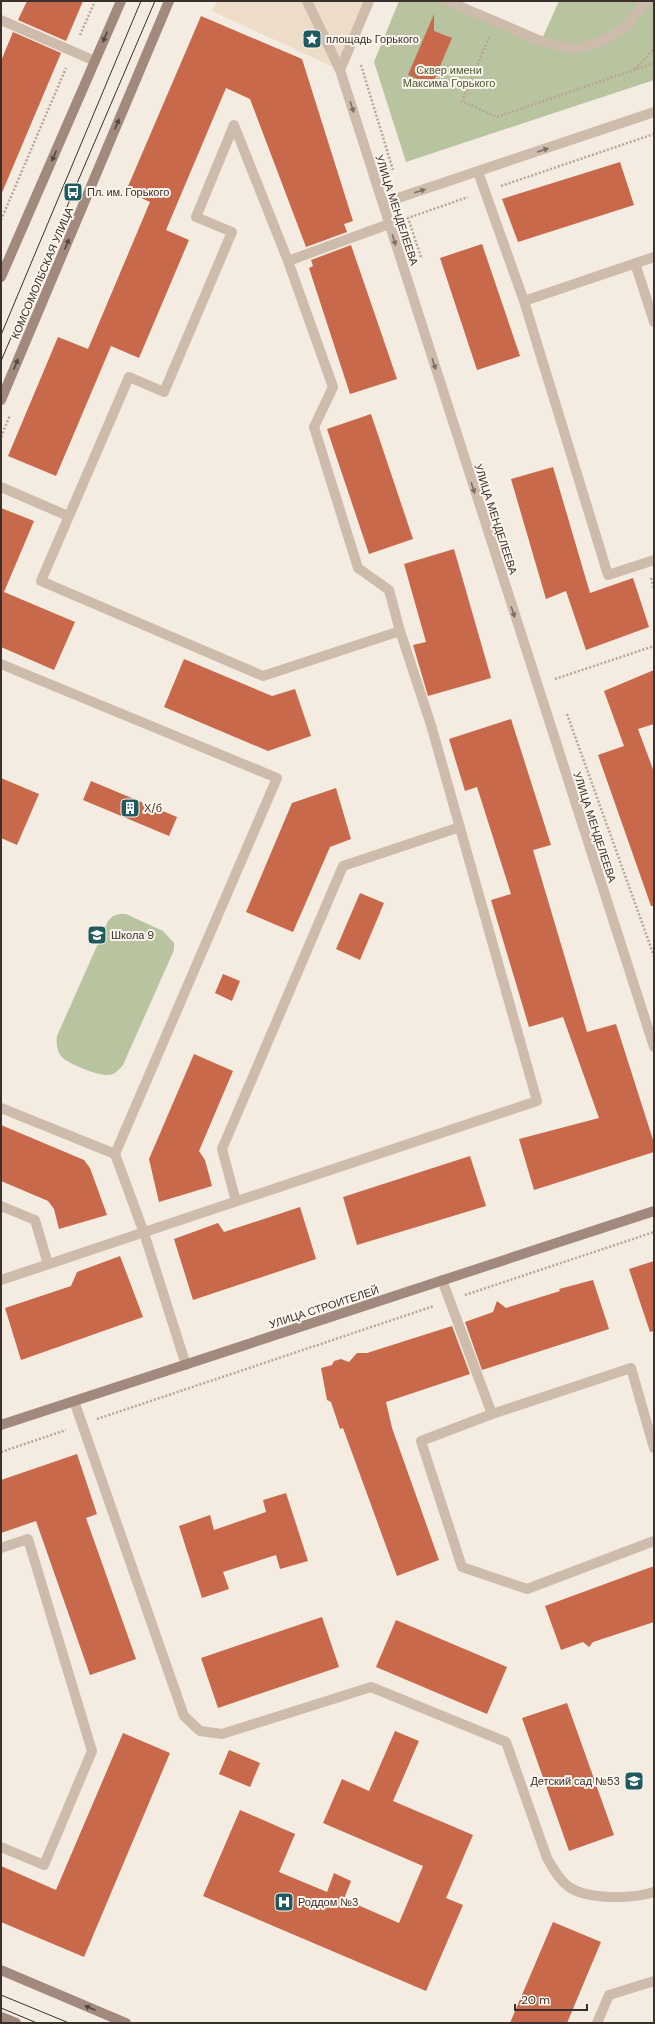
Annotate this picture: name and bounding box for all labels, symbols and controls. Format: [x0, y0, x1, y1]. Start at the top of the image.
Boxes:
place icon: площадь Горького [301, 28, 323, 50]
one-way arrow [102, 31, 108, 42]
place label: площадь Горького [326, 32, 419, 46]
park label: Сквер имени Максима Горького [403, 63, 495, 90]
one-way arrow [349, 101, 355, 113]
one-way arrow [115, 118, 121, 130]
one-way arrow [537, 147, 549, 153]
one-way arrow [50, 150, 57, 162]
street label: УЛИЦА МЕНДЕЛЕЕВА [372, 153, 422, 268]
bus stop icon: Пл. им. Горького [62, 181, 84, 203]
place label: Пл. им. Горького [87, 185, 169, 199]
one-way arrow [414, 188, 426, 194]
street label: КОМСОМОЛЬСКАЯ УЛИЦА [8, 204, 76, 341]
one-way arrow [391, 235, 397, 247]
one-way arrow [64, 239, 70, 250]
one-way arrow [13, 358, 19, 369]
one-way arrow [431, 359, 437, 371]
street label: УЛИЦА МЕНДЕЛЕЕВА [471, 462, 521, 577]
one-way arrow [471, 482, 477, 494]
one-way arrow [510, 606, 516, 618]
street label: УЛИЦА МЕНДЕЛЕЕВА [570, 770, 620, 885]
building icon: Х/б [119, 797, 141, 819]
place label: Х/б [144, 801, 162, 815]
school or university icon: Школа 9 [86, 924, 108, 946]
place label: Школа 9 [111, 928, 154, 942]
street label: УЛИЦА СТРОИТЕЛЕЙ [267, 1283, 381, 1331]
school or university icon: Детский сад №53 [623, 1770, 645, 1792]
place label: Детский сад №53 [530, 1774, 620, 1788]
hospital icon: Роддом №3 [273, 1891, 295, 1913]
place label: Роддом №3 [298, 1895, 358, 1909]
scale bar [515, 1986, 587, 2012]
text: 20 m [521, 1992, 550, 2008]
one-way arrow [83, 2004, 95, 2010]

